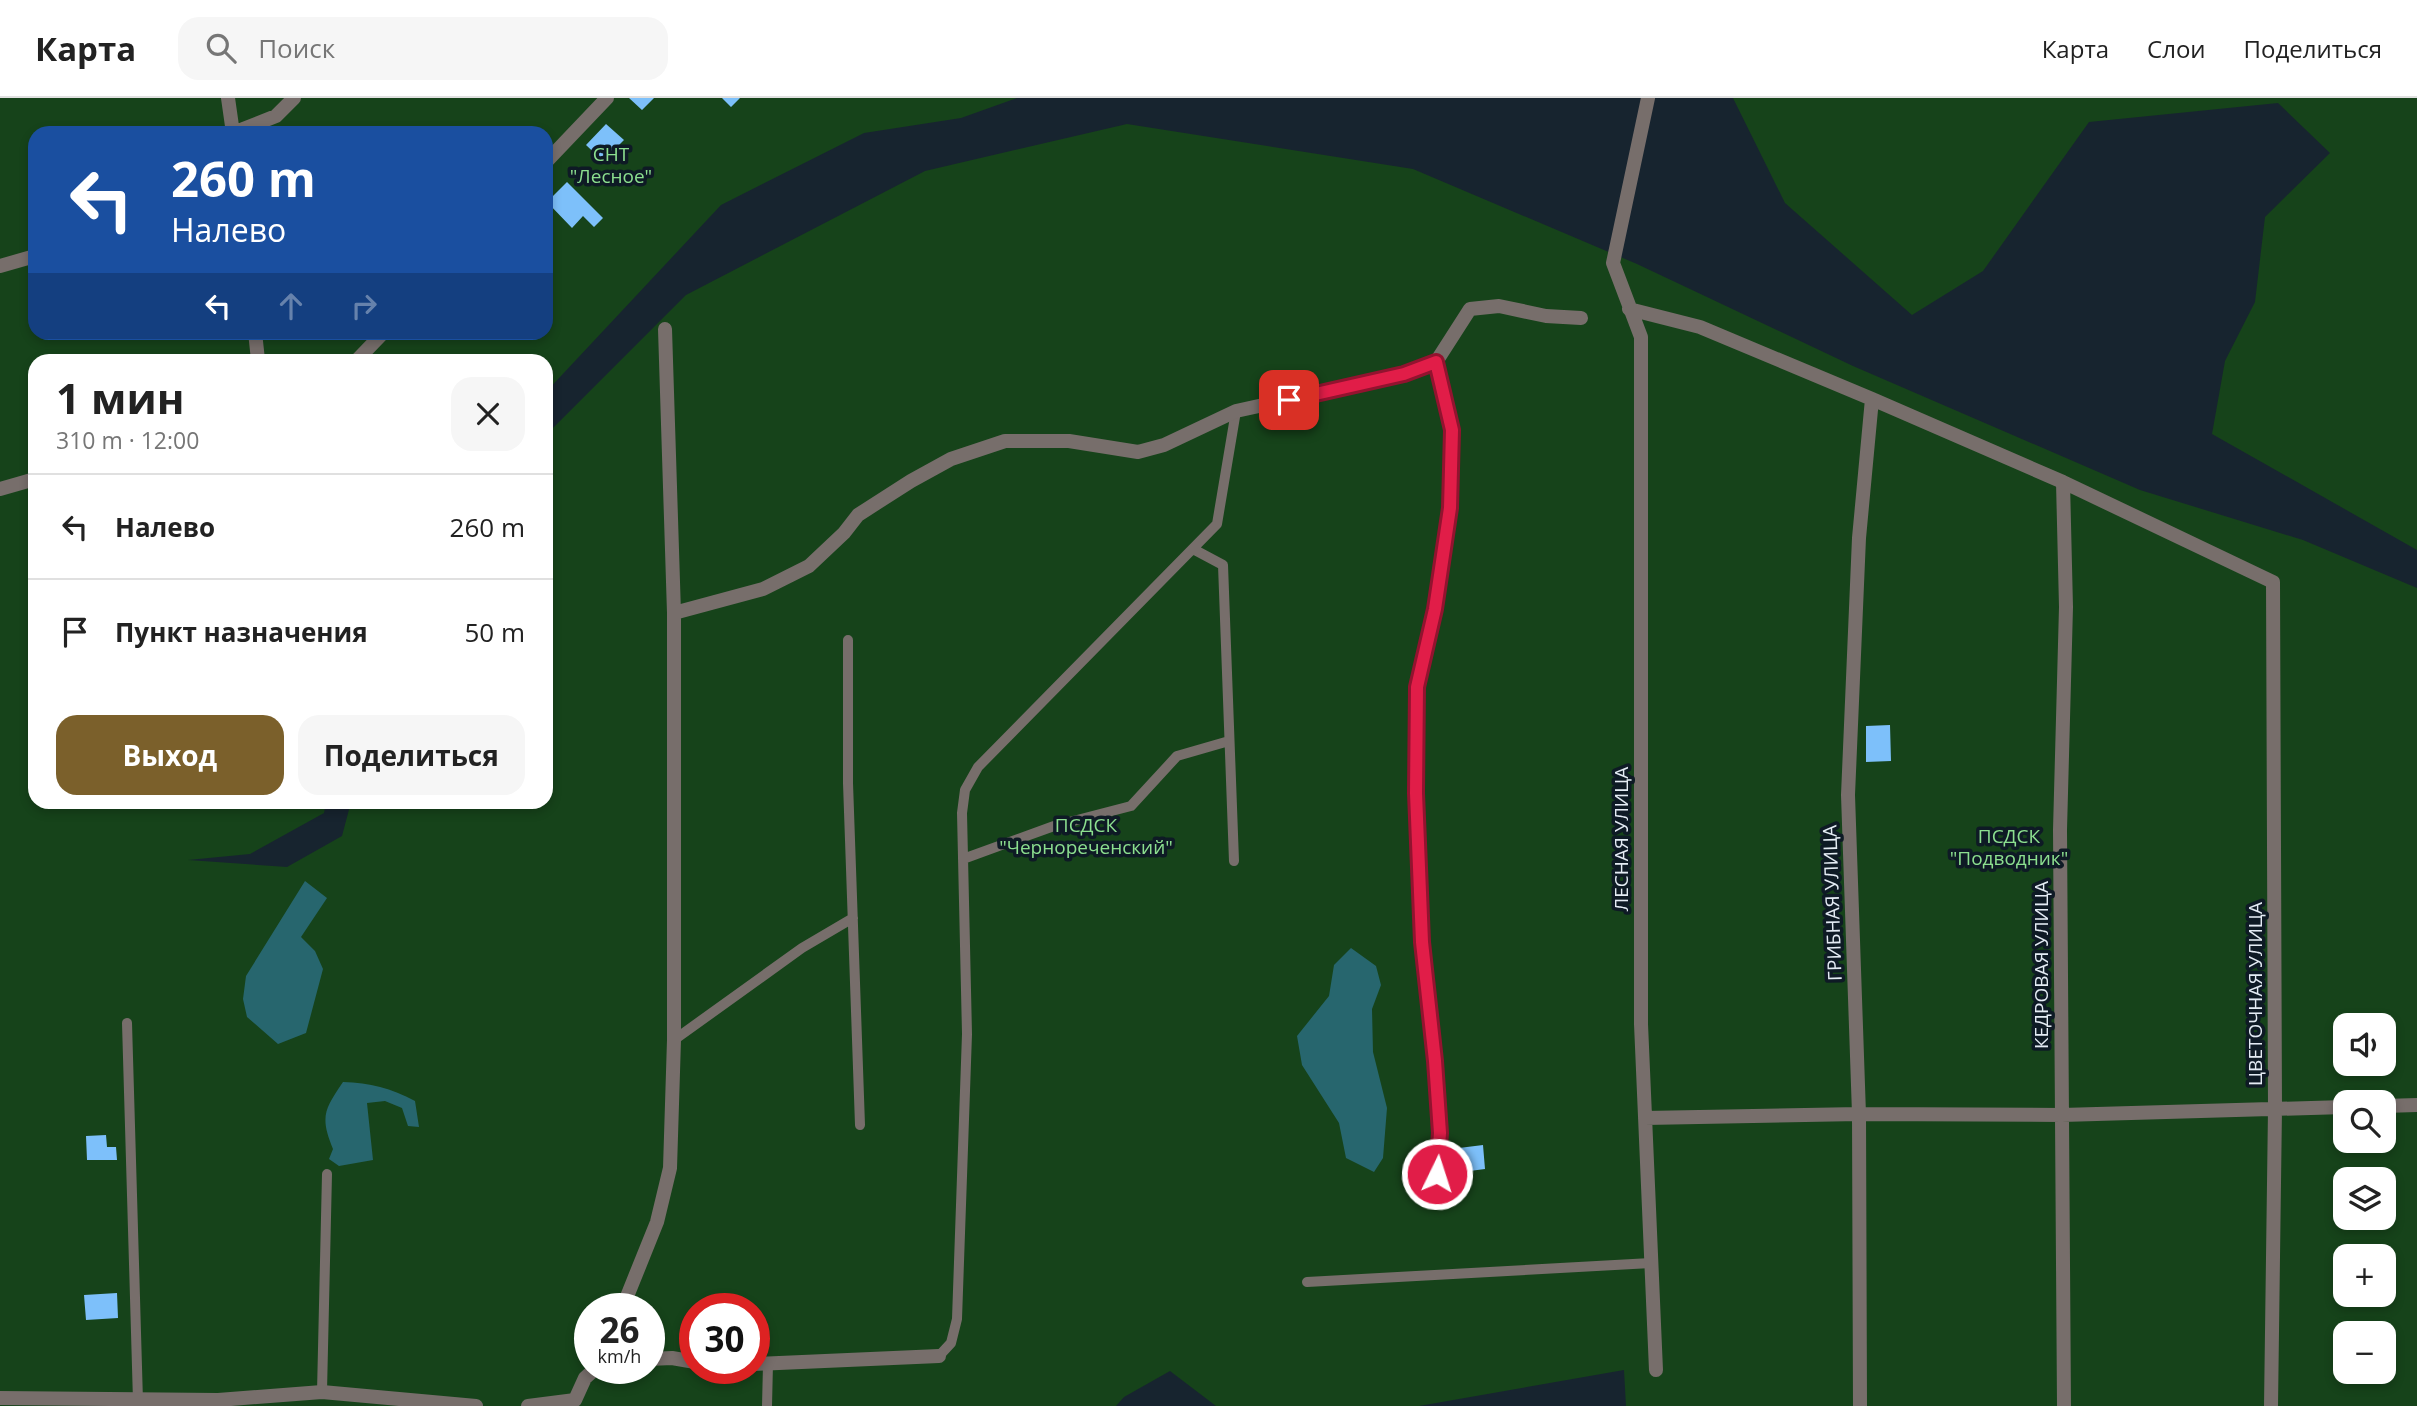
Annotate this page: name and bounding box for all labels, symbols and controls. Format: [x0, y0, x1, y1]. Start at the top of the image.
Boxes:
search box [178, 17, 668, 80]
text: Карта [35, 26, 136, 71]
icon: search [202, 29, 240, 67]
text: Поиск [258, 30, 335, 66]
text: Карта [2042, 32, 2109, 65]
text: Слои [2147, 32, 2206, 65]
text: Поделиться [2244, 32, 2382, 65]
park label: СНТ "Лесное" [570, 141, 652, 189]
text: 260 m [171, 145, 316, 211]
icon: left [56, 154, 147, 245]
text: Налево [171, 208, 286, 251]
icon: left [199, 287, 237, 325]
icon: ahead [272, 287, 310, 325]
icon: right [345, 287, 383, 325]
text: 1 мин [56, 369, 184, 426]
pin [1259, 370, 1319, 430]
button: close [451, 377, 525, 451]
icon: arrive [1270, 381, 1308, 419]
text: 310 m · 12:00 [56, 424, 199, 456]
icon: left [56, 508, 94, 546]
text: Налево [115, 509, 215, 545]
text: 260 m [450, 509, 525, 545]
icon: arrive [56, 613, 94, 651]
text: Пункт назначения [115, 614, 368, 650]
text: 50 m [464, 614, 525, 650]
button: Выход [56, 715, 284, 795]
button: Поделиться [298, 715, 525, 795]
street label: ЛЕСНАЯ УЛИЦА [1608, 767, 1634, 911]
park label: ПСДСК "Чернореченский" [999, 812, 1173, 860]
park label: ПСДСК "Подводник" [1950, 823, 2068, 871]
street label: ГРИБНАЯ УЛИЦА [1816, 825, 1848, 981]
street label: КЕДРОВАЯ УЛИЦА [2028, 881, 2054, 1049]
street label: ЦВЕТОЧНАЯ УЛИЦА [2242, 902, 2268, 1086]
map controls [2333, 1013, 2396, 1384]
button: sound [2333, 1013, 2396, 1076]
button: search [2333, 1090, 2396, 1153]
position arrow [1400, 1137, 1474, 1211]
button: layers [2333, 1167, 2396, 1230]
button: + [2333, 1244, 2396, 1307]
speed limit sign: 30 [679, 1293, 770, 1384]
text: 26 [599, 1306, 640, 1353]
button: − [2333, 1321, 2396, 1384]
text: km/h [598, 1344, 641, 1368]

